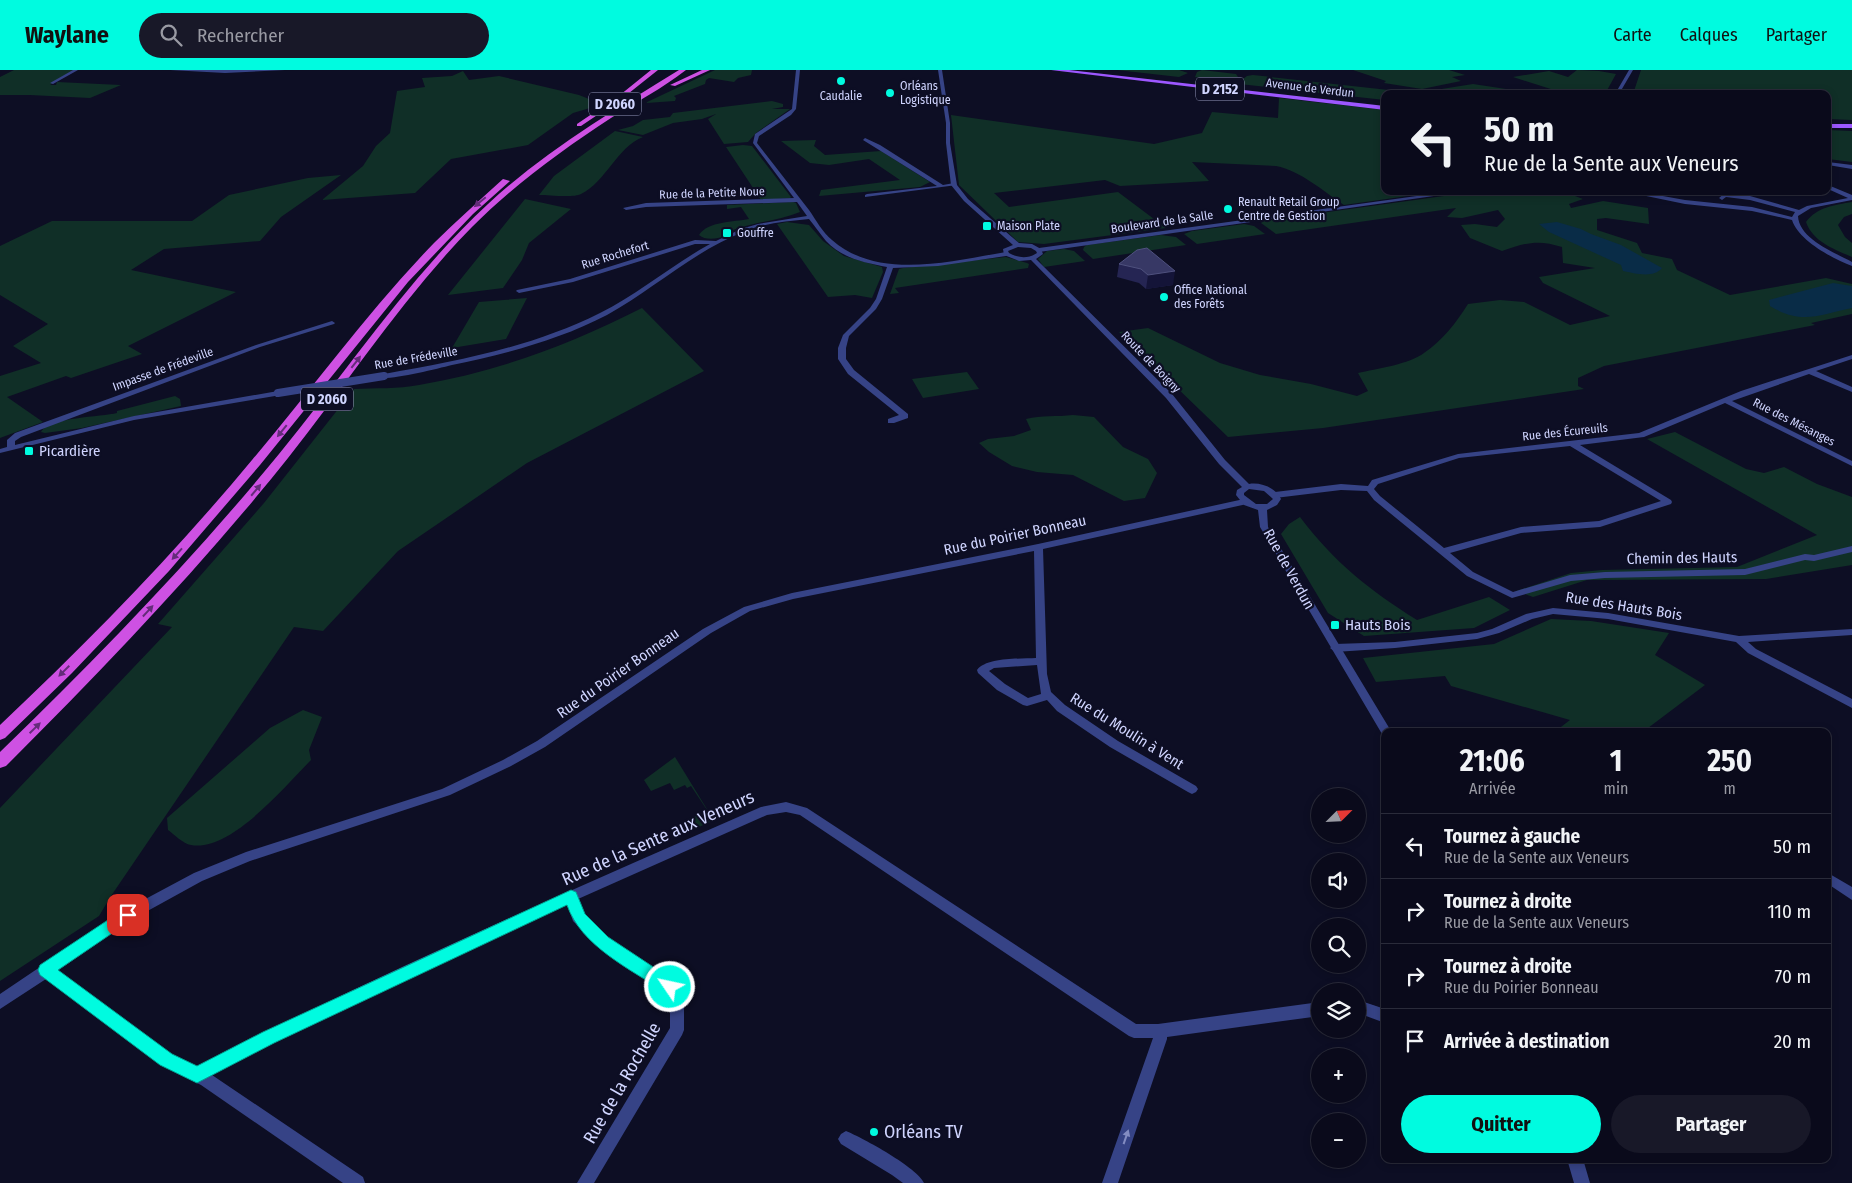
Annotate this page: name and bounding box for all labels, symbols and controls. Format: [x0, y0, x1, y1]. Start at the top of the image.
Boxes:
search box [139, 13, 489, 58]
text: Waylane [25, 21, 109, 49]
icon: search [157, 21, 185, 49]
text: Rechercher [197, 24, 284, 47]
text: Carte [1613, 24, 1652, 46]
text: Calques [1680, 24, 1738, 46]
text: Partager [1766, 24, 1827, 46]
marker: Caudalie [835, 75, 847, 87]
street label: Avenue de Verdun [1265, 76, 1355, 100]
road number: D 2152 [1196, 78, 1244, 100]
place label: Orléans Logistique [900, 79, 951, 107]
marker: Orléans Logistique [884, 87, 896, 99]
place label: Caudalie [820, 89, 862, 103]
road number: D 2060 [589, 92, 641, 116]
text: 50 m [1484, 108, 1554, 150]
icon: left [1401, 110, 1466, 175]
text: Rue de la Sente aux Veneurs [1484, 150, 1739, 177]
street label: Rue de la Petite Noue [659, 184, 765, 202]
place label: Renault Retail Group Centre de Gestion [1238, 195, 1339, 223]
one-way arrow [474, 197, 487, 208]
marker: Renault Retail Group Centre de Gestion [1222, 203, 1234, 215]
street label: Boulevard de la Salle [1110, 208, 1214, 236]
place label: Maison Plate [997, 219, 1060, 233]
marker: Maison Plate [981, 220, 993, 232]
place label: Gouffre [737, 226, 774, 240]
marker: Gouffre [721, 227, 733, 239]
street label: Rue Rochefort [580, 238, 650, 272]
place label: Office National des Forêts [1174, 283, 1247, 311]
marker: Office National des Forêts [1158, 291, 1170, 303]
street label: Route de Boigny [1118, 328, 1184, 396]
street label: Impasse de Frédeville [111, 344, 215, 394]
street label: Rue de Frédeville [373, 344, 459, 372]
one-way arrow [351, 356, 362, 369]
road number: D 2060 [301, 388, 353, 410]
street label: Rue des Mésanges [1751, 395, 1837, 449]
street label: Rue des Écureuils [1521, 420, 1608, 443]
one-way arrow [277, 424, 288, 437]
place label: Picardière [39, 442, 101, 460]
marker: Picardière [23, 445, 35, 457]
one-way arrow [251, 484, 262, 497]
street label: Rue du Poirier Bonneau [942, 511, 1088, 559]
street label: Rue de Verdun [1260, 526, 1318, 612]
one-way arrow [171, 548, 183, 560]
street label: Chemin des Hauts [1627, 548, 1737, 568]
street label: Rue des Hauts Bois [1564, 588, 1684, 624]
one-way arrow [142, 606, 154, 618]
place label: Hauts Bois [1345, 616, 1410, 634]
marker: Hauts Bois [1329, 619, 1341, 631]
street label: Rue du Poirier Bonneau [553, 624, 683, 722]
one-way arrow [58, 665, 70, 677]
street label: Rue du Moulin à Vent [1067, 689, 1187, 773]
one-way arrow [29, 722, 41, 734]
text: 21:06 [1460, 743, 1525, 779]
text: 1 [1610, 743, 1622, 779]
text: 250 [1707, 743, 1752, 779]
text: Arrivée [1469, 779, 1516, 798]
text: min [1604, 779, 1628, 798]
text: m [1724, 779, 1736, 798]
street label: Rue de la Sente aux Veneurs [558, 785, 758, 890]
north arrow [1311, 788, 1366, 842]
map controls [1311, 788, 1366, 1168]
text: Tournez à gauche [1444, 825, 1580, 848]
icon: left [1401, 832, 1429, 860]
text: 50 m [1773, 835, 1811, 858]
text: Rue de la Sente aux Veneurs [1444, 848, 1629, 867]
button: sound [1311, 853, 1366, 908]
text: Tournez à droite [1444, 890, 1572, 913]
pin [107, 894, 149, 936]
icon: right [1401, 897, 1429, 925]
text: 110 m [1767, 900, 1811, 923]
icon: arrive [114, 901, 142, 929]
text: Rue de la Sente aux Veneurs [1444, 913, 1629, 932]
button: search [1311, 918, 1366, 973]
text: Tournez à droite [1444, 955, 1572, 978]
position arrow [643, 960, 695, 1012]
icon: right [1401, 962, 1429, 990]
text: 70 m [1775, 965, 1811, 988]
text: Rue du Poirier Bonneau [1444, 978, 1599, 997]
button: layers [1311, 983, 1366, 1038]
street label: Rue de la Rochelle [578, 1018, 666, 1147]
icon: arrive [1401, 1027, 1429, 1055]
text: Arrivée à destination [1444, 1030, 1610, 1053]
text: 20 m [1774, 1030, 1811, 1053]
button: + [1311, 1048, 1366, 1103]
button: Quitter [1401, 1095, 1601, 1153]
button: Partager [1611, 1095, 1811, 1153]
button: − [1311, 1113, 1366, 1168]
place label: Orléans TV [884, 1121, 964, 1143]
marker: Orléans TV [868, 1126, 880, 1138]
one-way arrow [1122, 1129, 1130, 1144]

